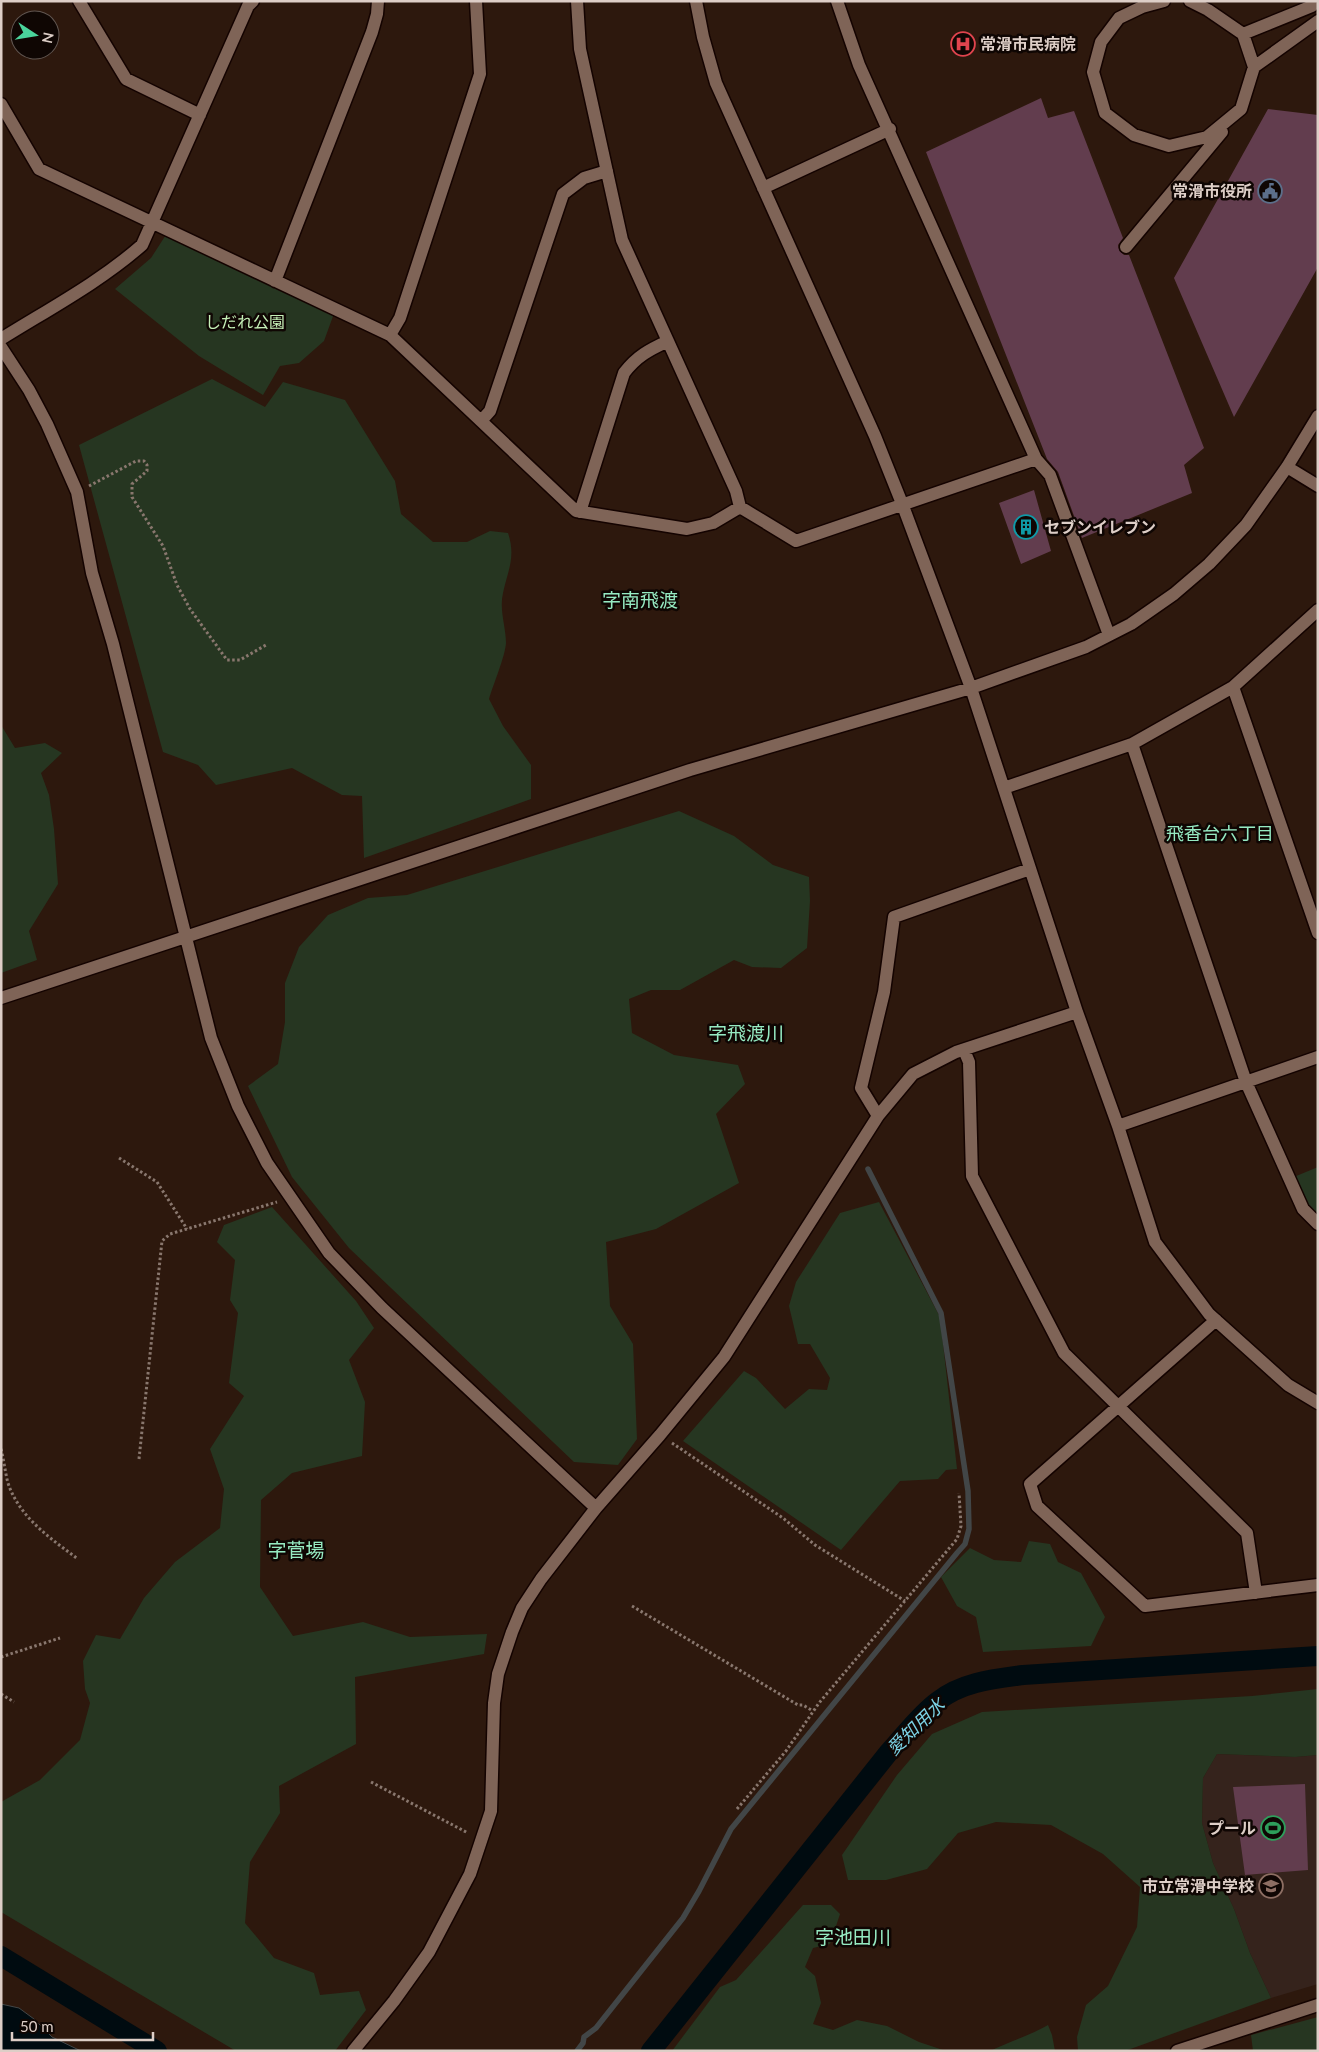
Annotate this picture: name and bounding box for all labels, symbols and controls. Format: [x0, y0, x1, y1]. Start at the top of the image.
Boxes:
north arrow [10, 10, 60, 60]
text: N [39, 31, 58, 45]
hospital icon: 常滑市民病院 [950, 31, 976, 57]
place label: 常滑市民病院 [980, 34, 1076, 53]
public building icon: 常滑市役所 [1257, 178, 1283, 204]
place label: 常滑市役所 [1172, 181, 1252, 200]
park label: しだれ公園 [205, 312, 285, 331]
building icon: セブンイレブン [1013, 514, 1039, 540]
place label: セブンイレブン [1044, 517, 1156, 536]
district label: 字南飛渡 [602, 588, 678, 611]
district label: 飛香台六丁目 [1166, 822, 1274, 844]
district label: 字飛渡川 [708, 1021, 784, 1044]
district label: 字菅場 [267, 1538, 325, 1561]
water label: 愛知用水 [882, 1692, 950, 1759]
sports icon: プール [1260, 1815, 1286, 1841]
place label: プール [1208, 1818, 1256, 1837]
school or university icon: 市立常滑中学校 [1258, 1873, 1284, 1899]
place label: 市立常滑中学校 [1142, 1876, 1254, 1895]
district label: 字池田川 [815, 1925, 891, 1948]
scale bar [12, 2010, 154, 2042]
text: 50 m [20, 2017, 54, 2035]

